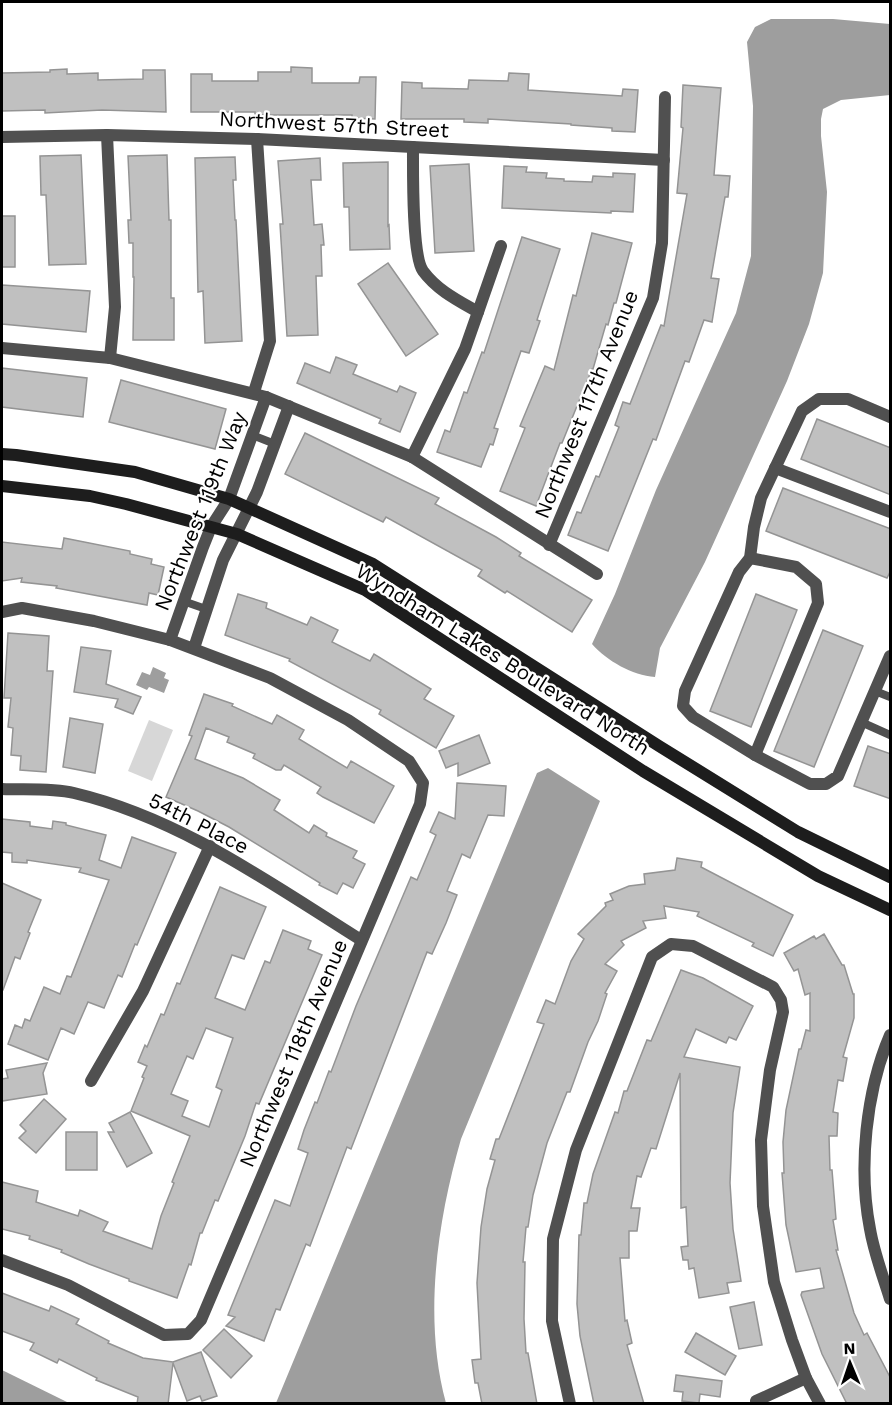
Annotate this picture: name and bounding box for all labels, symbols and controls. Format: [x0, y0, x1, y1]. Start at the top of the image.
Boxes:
street label: Northwest 57th Street [219, 105, 450, 143]
street label: Northwest 117th Avenue [529, 286, 643, 522]
street label: Northwest 119th Way [149, 408, 251, 614]
street label: Wyndham Lakes Boulevard North [351, 558, 655, 760]
street label: 54th Place [145, 787, 253, 859]
street label: Northwest 118th Avenue [234, 935, 352, 1171]
north arrow [820, 1333, 880, 1393]
text: N [843, 1339, 856, 1358]

